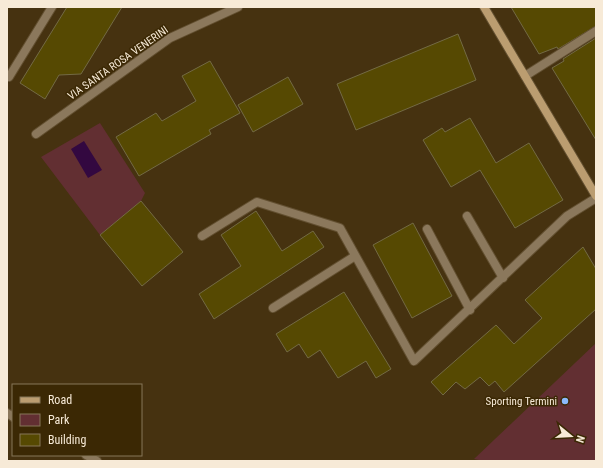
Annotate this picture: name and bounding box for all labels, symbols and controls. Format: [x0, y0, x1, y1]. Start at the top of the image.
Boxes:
street label: VIA SANTA ROSA VENERINI [65, 23, 171, 103]
legend [12, 384, 142, 456]
text: Road [48, 393, 72, 407]
place label: Sporting Termini [486, 395, 557, 408]
marker: Sporting Termini [560, 396, 570, 406]
text: Park [48, 413, 70, 427]
north arrow [551, 416, 591, 456]
text: Building [48, 433, 86, 447]
text: N [573, 434, 587, 444]

